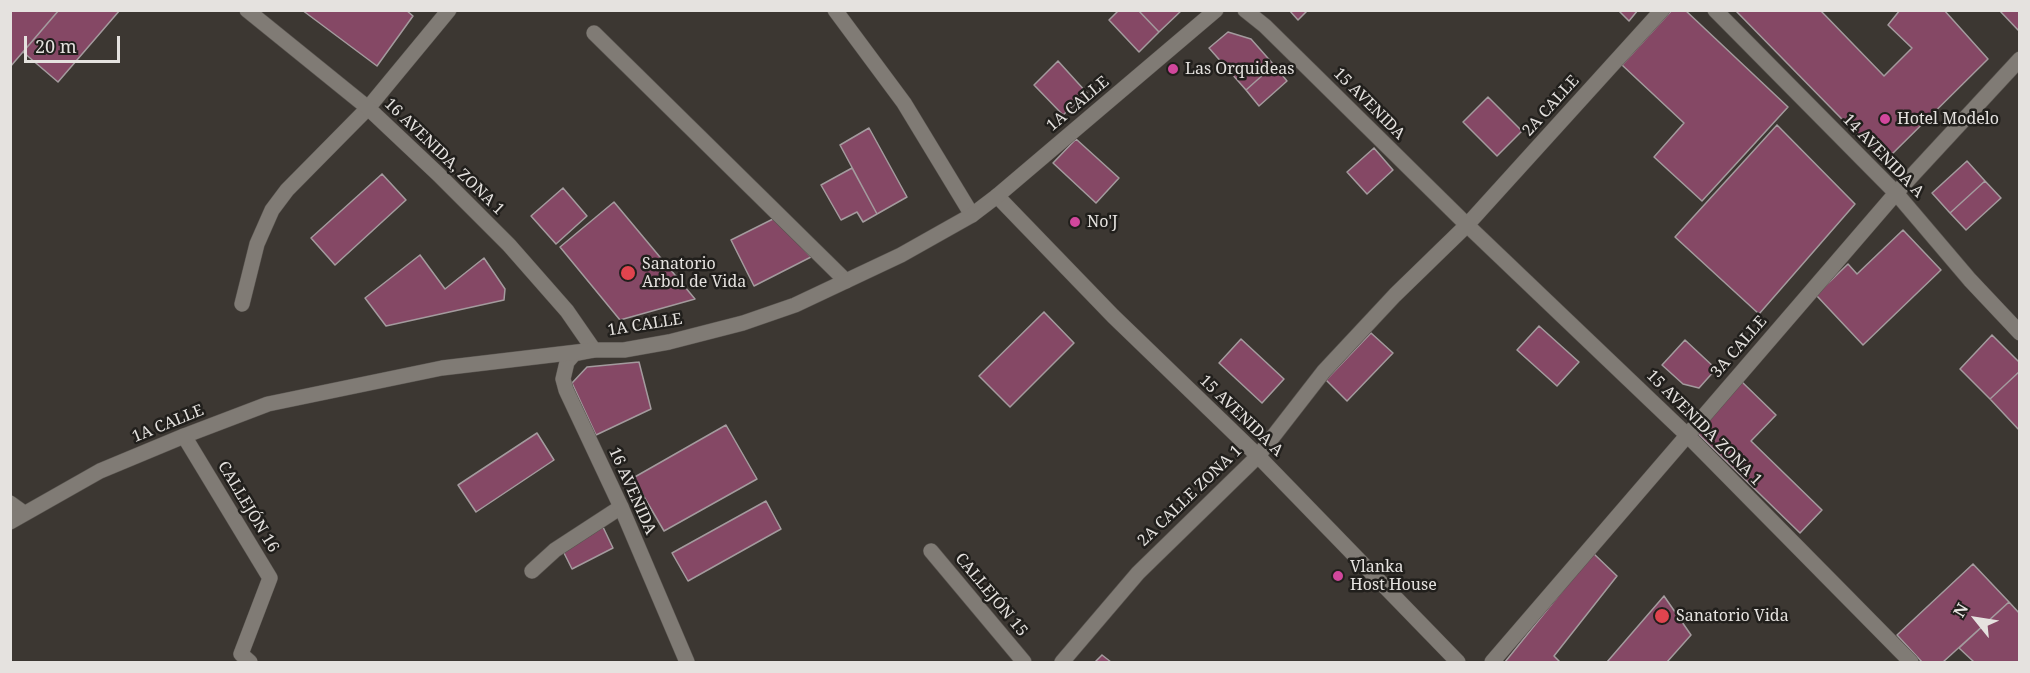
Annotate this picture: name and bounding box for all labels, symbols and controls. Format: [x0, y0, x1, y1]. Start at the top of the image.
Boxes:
scale bar [27, 24, 123, 62]
text: 20 m [35, 34, 77, 58]
place label: Las Orquideas [1185, 59, 1294, 79]
marker: Las Orquideas [1166, 62, 1180, 76]
street label: 15 AVENIDA [1329, 64, 1409, 144]
street label: 1A CALLE [1043, 72, 1113, 136]
street label: 2A CALLE [1519, 72, 1583, 140]
street label: 16 AVENIDA, ZONA 1 [380, 95, 508, 219]
place label: Hotel Modelo [1897, 109, 1999, 129]
street label: 14 AVENIDA A [1838, 110, 1928, 202]
marker: Hotel Modelo [1878, 112, 1892, 126]
place label: No'J [1087, 212, 1118, 232]
marker: No'J [1068, 215, 1082, 229]
place label: Sanatorio Arbol de Vida [642, 254, 746, 292]
marker: Sanatorio Arbol de Vida [619, 264, 637, 282]
street label: 1A CALLE [606, 310, 684, 340]
street label: 3A CALLE [1707, 312, 1771, 382]
street label: 15 AVENIDA ZONA 1 [1642, 366, 1766, 490]
street label: 15 AVENIDA A [1195, 371, 1287, 461]
street label: 1A CALLE [129, 401, 207, 447]
street label: 2A CALLE ZONA 1 [1134, 441, 1246, 551]
street label: 16 AVENIDA [604, 444, 660, 538]
street label: CALLEJÓN 16 [213, 458, 283, 556]
street label: CALLEJÓN 15 [951, 549, 1031, 641]
place label: Vlanka Host House [1350, 557, 1437, 595]
marker: Vlanka Host House [1331, 569, 1345, 583]
north arrow [1946, 589, 2006, 649]
text: N [1948, 599, 1973, 621]
place label: Sanatorio Vida [1676, 606, 1789, 626]
marker: Sanatorio Vida [1653, 607, 1671, 625]

